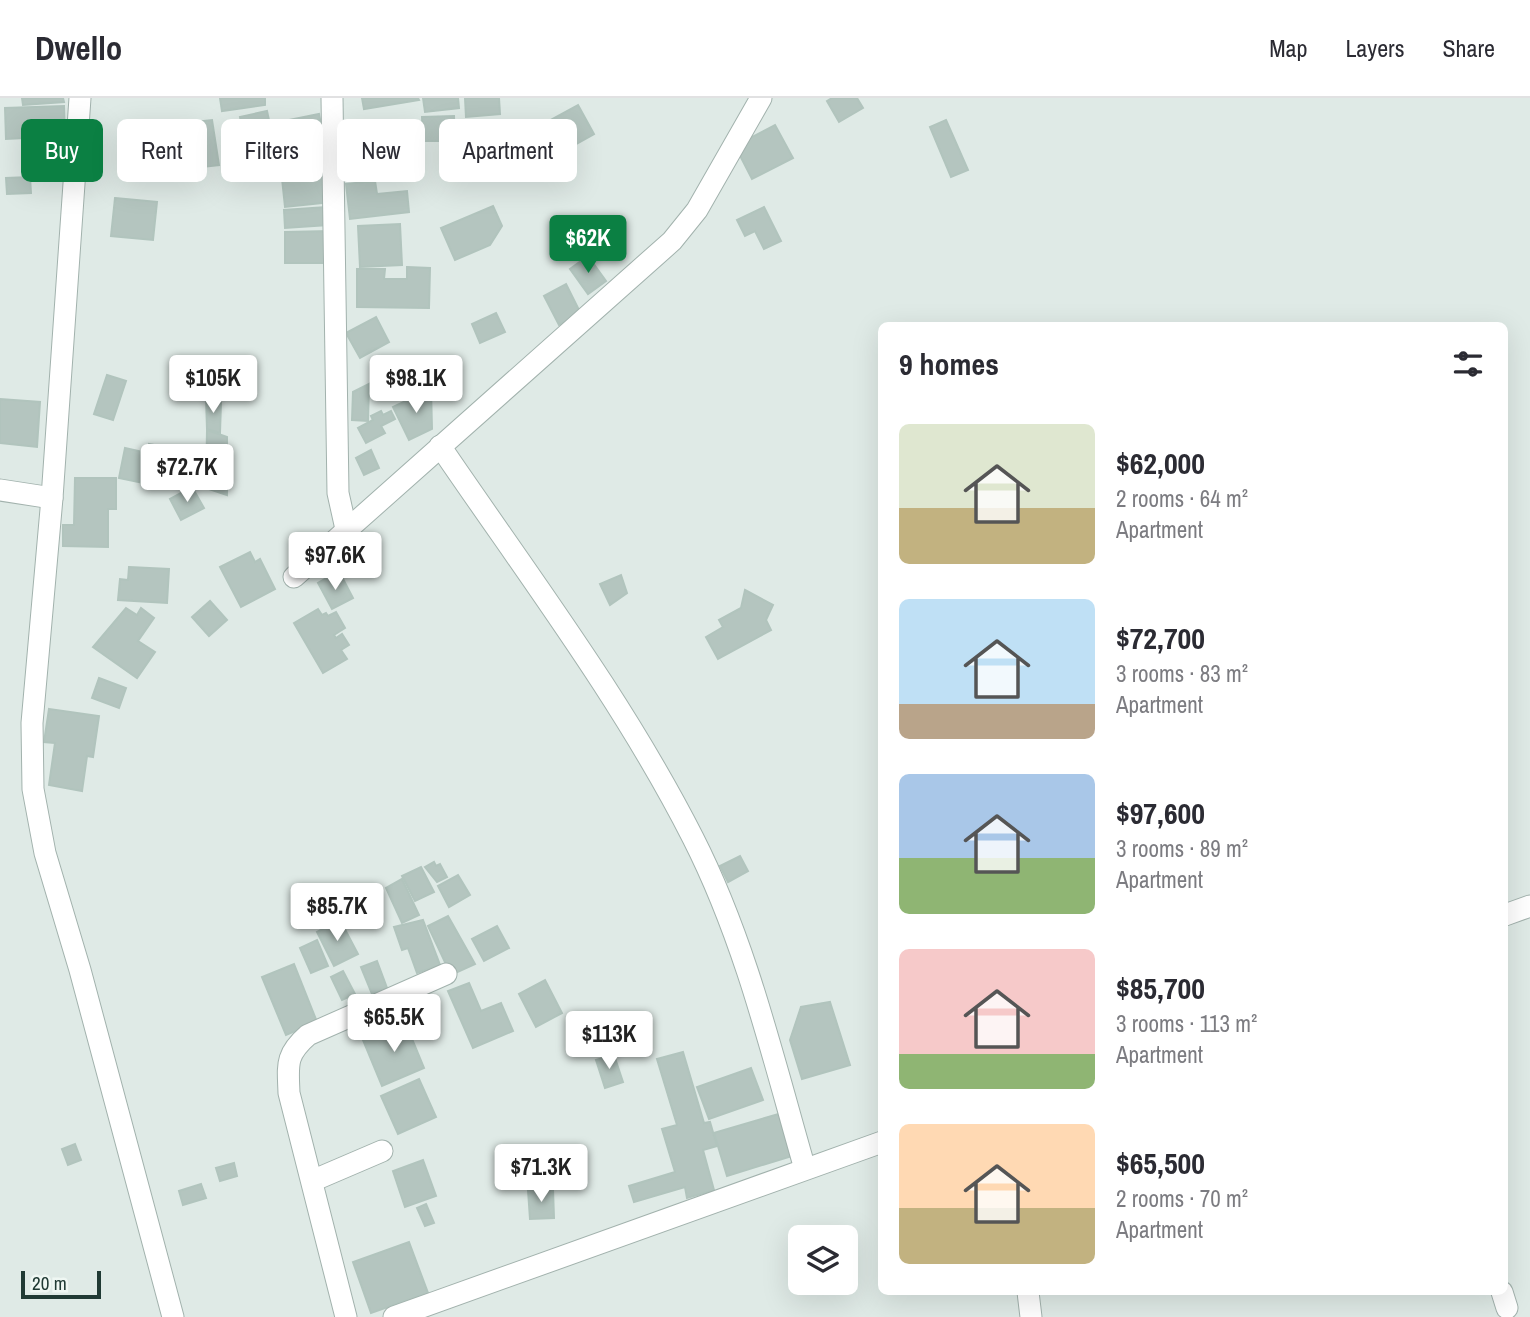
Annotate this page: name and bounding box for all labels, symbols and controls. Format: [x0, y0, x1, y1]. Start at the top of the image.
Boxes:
text: Dwello [35, 26, 122, 70]
text: Map [1269, 32, 1307, 64]
text: Layers [1345, 32, 1404, 64]
text: Share [1442, 32, 1495, 64]
chip: Buy [21, 119, 103, 182]
chip: Rent [117, 119, 207, 182]
chip: Filters [221, 119, 323, 182]
chip: New [337, 119, 425, 182]
chip: Apartment [439, 119, 577, 182]
pin: $62K [547, 216, 629, 275]
text: $62K [565, 222, 611, 253]
text: 9 homes [899, 344, 999, 384]
icon: filters [1449, 345, 1487, 383]
pin: $105K [164, 356, 262, 415]
pin: $98.1K [359, 356, 473, 415]
text: $105K [185, 362, 241, 393]
text: $98.1K [386, 362, 446, 393]
text: $62,000 [1116, 443, 1205, 483]
pin: $72.7K [130, 444, 244, 504]
text: $72.7K [157, 451, 217, 482]
icon: home [955, 452, 1039, 536]
text: 2 rooms · 64 m² [1116, 483, 1248, 514]
text: Apartment [1116, 514, 1203, 545]
pin: $97.6K [278, 532, 392, 592]
text: $97.6K [305, 539, 365, 570]
text: $72,700 [1116, 618, 1205, 658]
icon: home [955, 627, 1039, 711]
text: 3 rooms · 83 m² [1116, 658, 1248, 689]
text: Apartment [1116, 689, 1203, 720]
text: $97,600 [1116, 793, 1205, 833]
icon: home [955, 802, 1039, 886]
text: 3 rooms · 89 m² [1116, 833, 1248, 864]
text: Apartment [1116, 864, 1203, 895]
pin: $85.7K [280, 884, 394, 943]
text: $85.7K [307, 890, 367, 921]
text: $85,700 [1116, 968, 1205, 1008]
icon: home [955, 977, 1039, 1061]
pin: $65.5K [337, 995, 451, 1054]
text: $65.5K [364, 1001, 424, 1032]
text: 3 rooms · 113 m² [1116, 1008, 1257, 1039]
pin: $113K [560, 1012, 658, 1071]
text: $113K [582, 1018, 636, 1049]
text: Apartment [1116, 1039, 1203, 1070]
text: $65,500 [1116, 1143, 1205, 1183]
pin: $71.3K [484, 1144, 598, 1204]
text: $71.3K [511, 1151, 571, 1182]
icon: home [955, 1152, 1039, 1236]
text: 2 rooms · 70 m² [1116, 1183, 1248, 1214]
text: Apartment [1116, 1214, 1203, 1245]
map controls [788, 1225, 858, 1295]
button: layers [788, 1225, 858, 1295]
scale bar [21, 1268, 102, 1300]
text: 20 m [32, 1270, 67, 1296]

